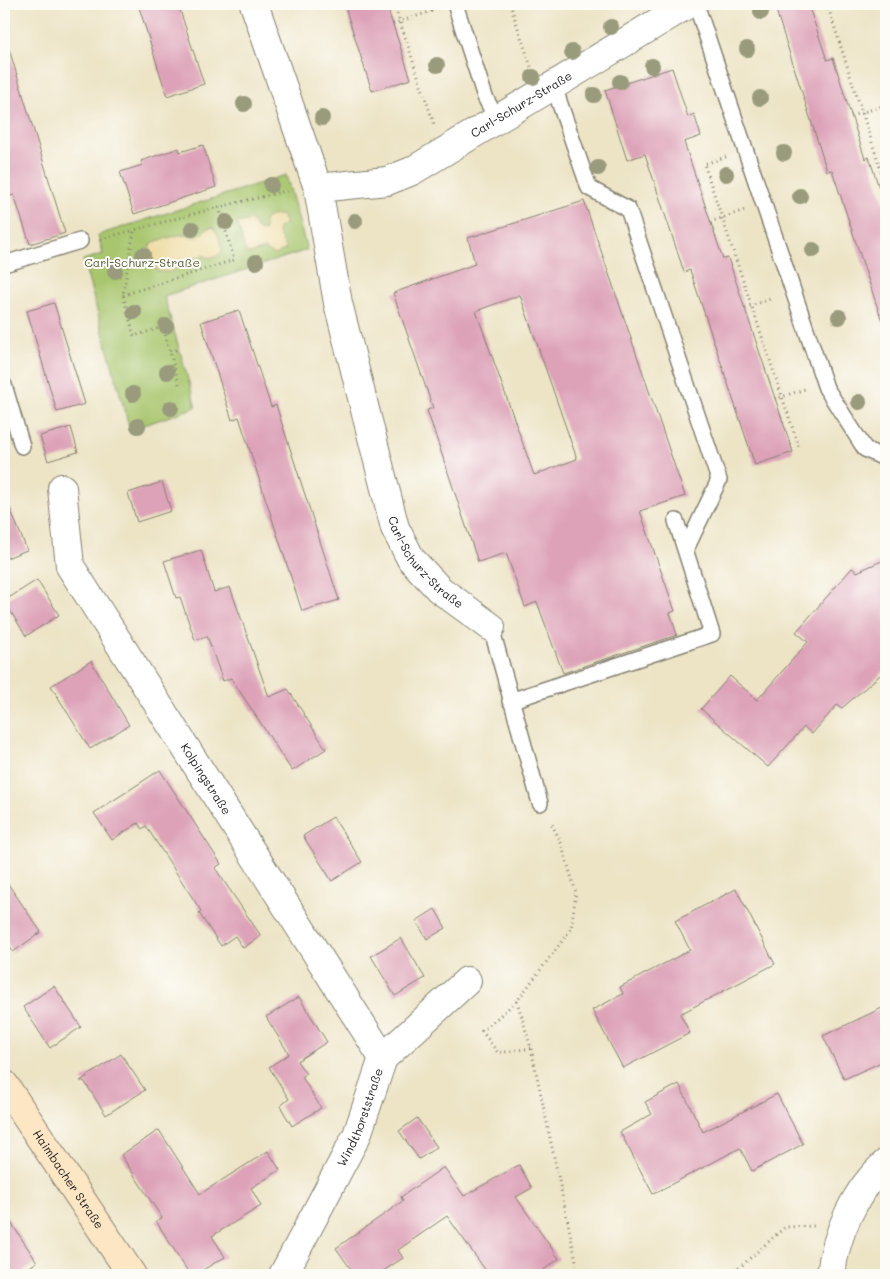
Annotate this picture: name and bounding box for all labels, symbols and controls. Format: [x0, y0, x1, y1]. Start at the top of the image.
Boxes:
street label: Carl-Schurz-Straße [467, 67, 575, 141]
park label: Carl-Schurz-Straße [84, 254, 200, 270]
street label: Carl-Schurz-Straße [385, 514, 467, 611]
street label: Kolpingstraße [178, 740, 235, 817]
street label: Windthorststraße [333, 1066, 386, 1169]
street label: Haimbacher Straße [30, 1126, 108, 1232]

